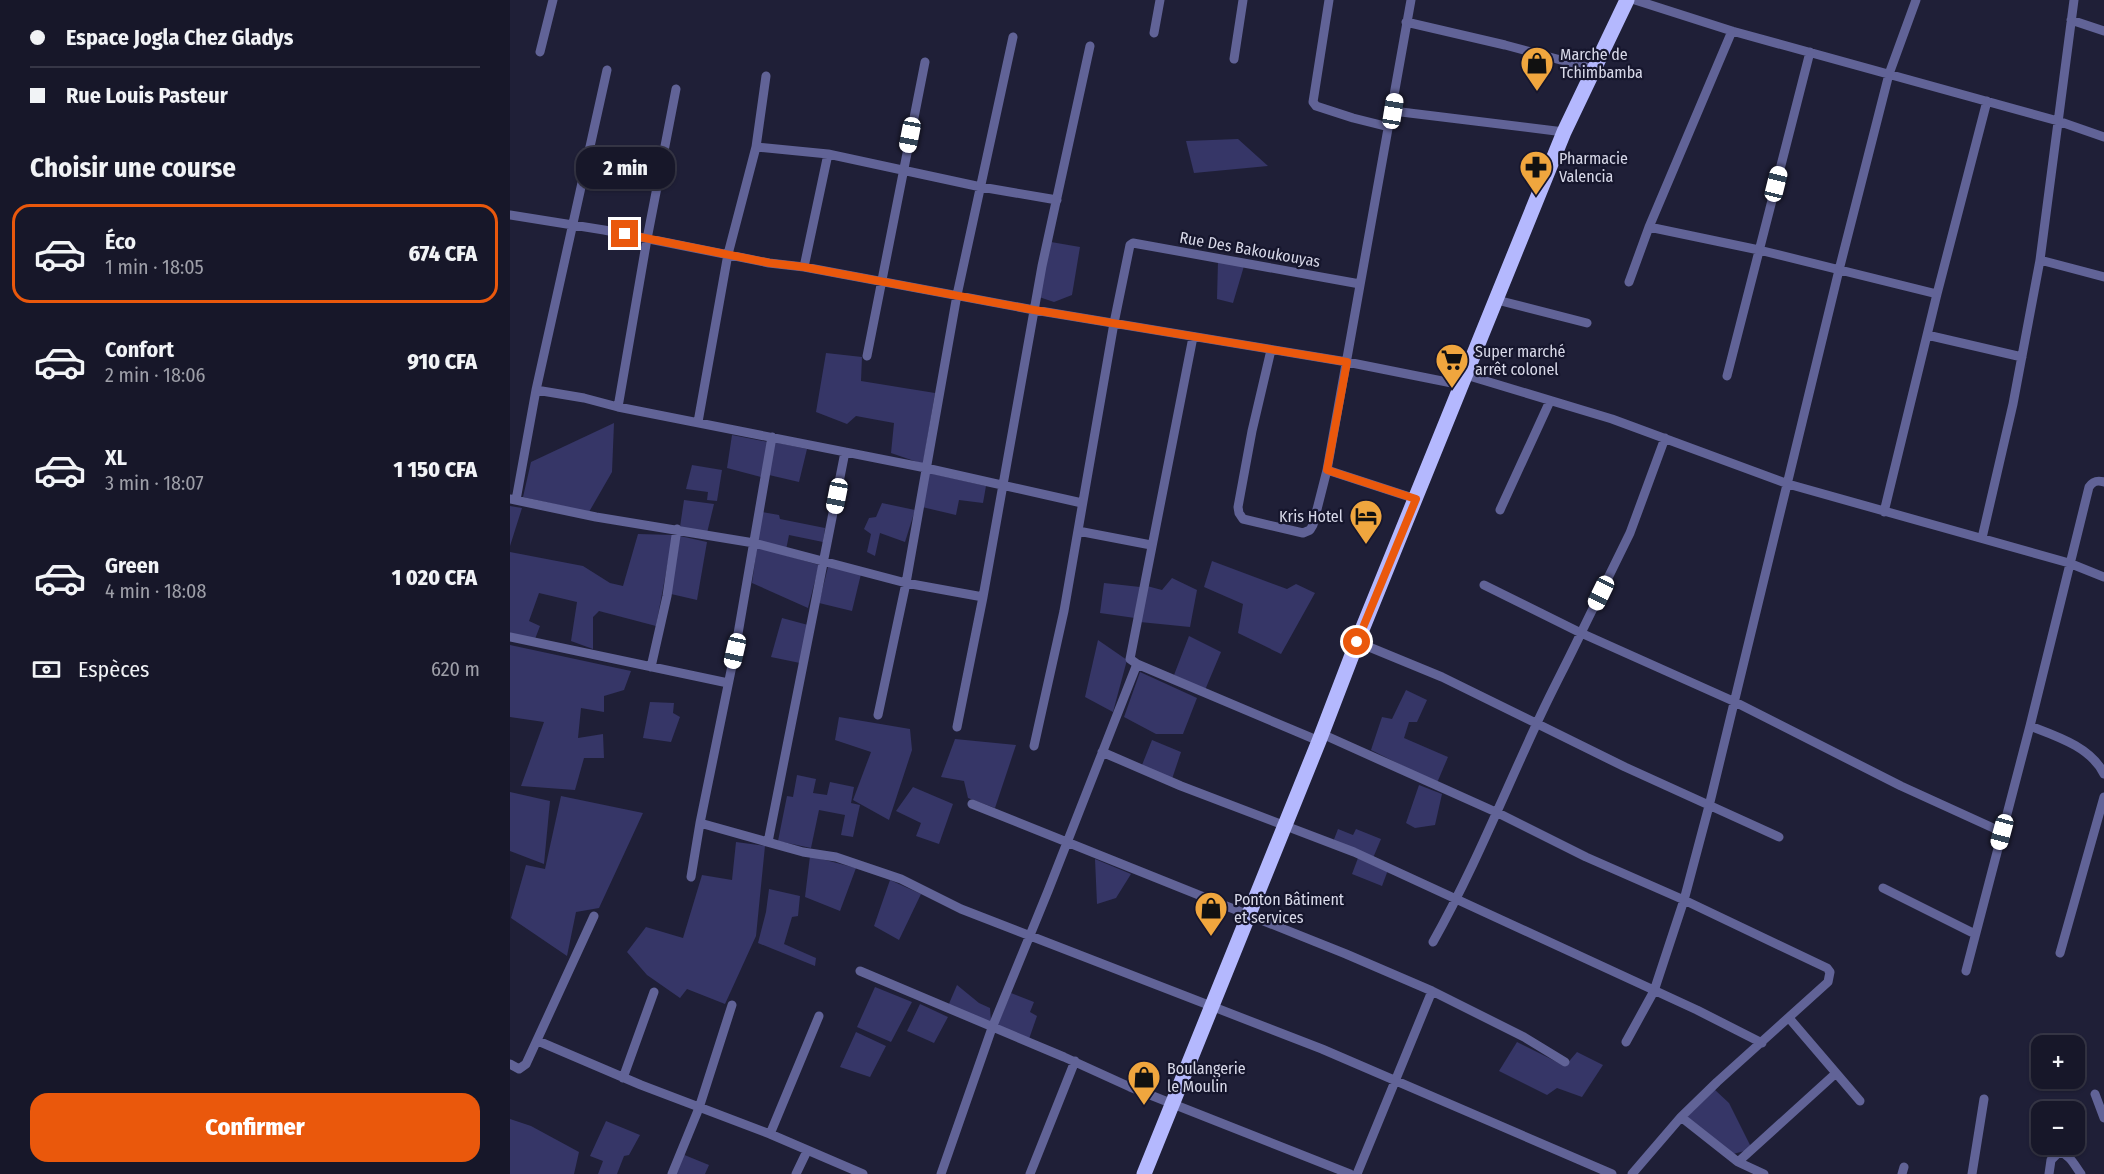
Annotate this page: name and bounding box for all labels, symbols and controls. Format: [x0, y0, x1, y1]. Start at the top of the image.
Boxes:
text: Espace Jogla Chez Gladys [66, 24, 293, 51]
shop icon: Marche de Tchimbamba [1519, 45, 1555, 92]
place label: Marche de Tchimbamba [1560, 45, 1643, 82]
text: Rue Louis Pasteur [66, 82, 228, 109]
car [1381, 92, 1405, 130]
car [898, 116, 922, 154]
callout: 2 min [576, 147, 674, 189]
pharmacy icon: Pharmacie Valencia [1518, 149, 1554, 196]
place label: Pharmacie Valencia [1559, 149, 1628, 186]
text: Choisir une course [30, 152, 236, 184]
text: 2 min [603, 156, 648, 180]
car [1763, 164, 1789, 204]
route end [611, 220, 638, 247]
icon: car [33, 227, 87, 281]
text: Éco [105, 228, 136, 255]
street label: Rue Des Bakoukouyas [1178, 228, 1322, 271]
text: 674 CFA [409, 240, 477, 267]
text: 1 min · 18:05 [105, 255, 204, 279]
icon: car [33, 335, 87, 389]
text: Confort [105, 336, 174, 363]
supermarket icon: Super marché arrêt colonel [1434, 342, 1470, 389]
place label: Super marché arrêt colonel [1475, 342, 1566, 379]
text: 910 CFA [407, 348, 477, 375]
text: 2 min · 18:06 [105, 363, 206, 387]
icon: car [33, 443, 87, 497]
text: XL [105, 444, 127, 471]
text: 1 150 CFA [394, 456, 477, 483]
text: 3 min · 18:07 [105, 471, 204, 495]
car [825, 477, 849, 515]
hotel icon: Kris Hotel [1348, 498, 1384, 545]
place label: Kris Hotel [1279, 507, 1343, 526]
icon: car [33, 551, 87, 605]
text: Green [105, 552, 159, 579]
text: 1 020 CFA [392, 564, 477, 591]
car [1585, 573, 1617, 613]
text: 4 min · 18:08 [105, 579, 206, 603]
route start [1343, 628, 1370, 655]
car [722, 631, 748, 671]
icon: cash [30, 653, 63, 686]
text: Espèces [78, 656, 149, 683]
text: 620 m [431, 657, 480, 681]
car [1989, 812, 2015, 852]
shop icon: Ponton Bâtiment et services [1193, 890, 1229, 937]
place label: Ponton Bâtiment et services [1234, 890, 1345, 927]
map controls [2031, 1035, 2085, 1155]
button: + [2031, 1035, 2085, 1089]
shop icon: Boulangerie le Moulin [1126, 1059, 1162, 1106]
place label: Boulangerie le Moulin [1167, 1059, 1246, 1096]
button: Confirmer [30, 1093, 480, 1162]
button: − [2031, 1101, 2085, 1155]

